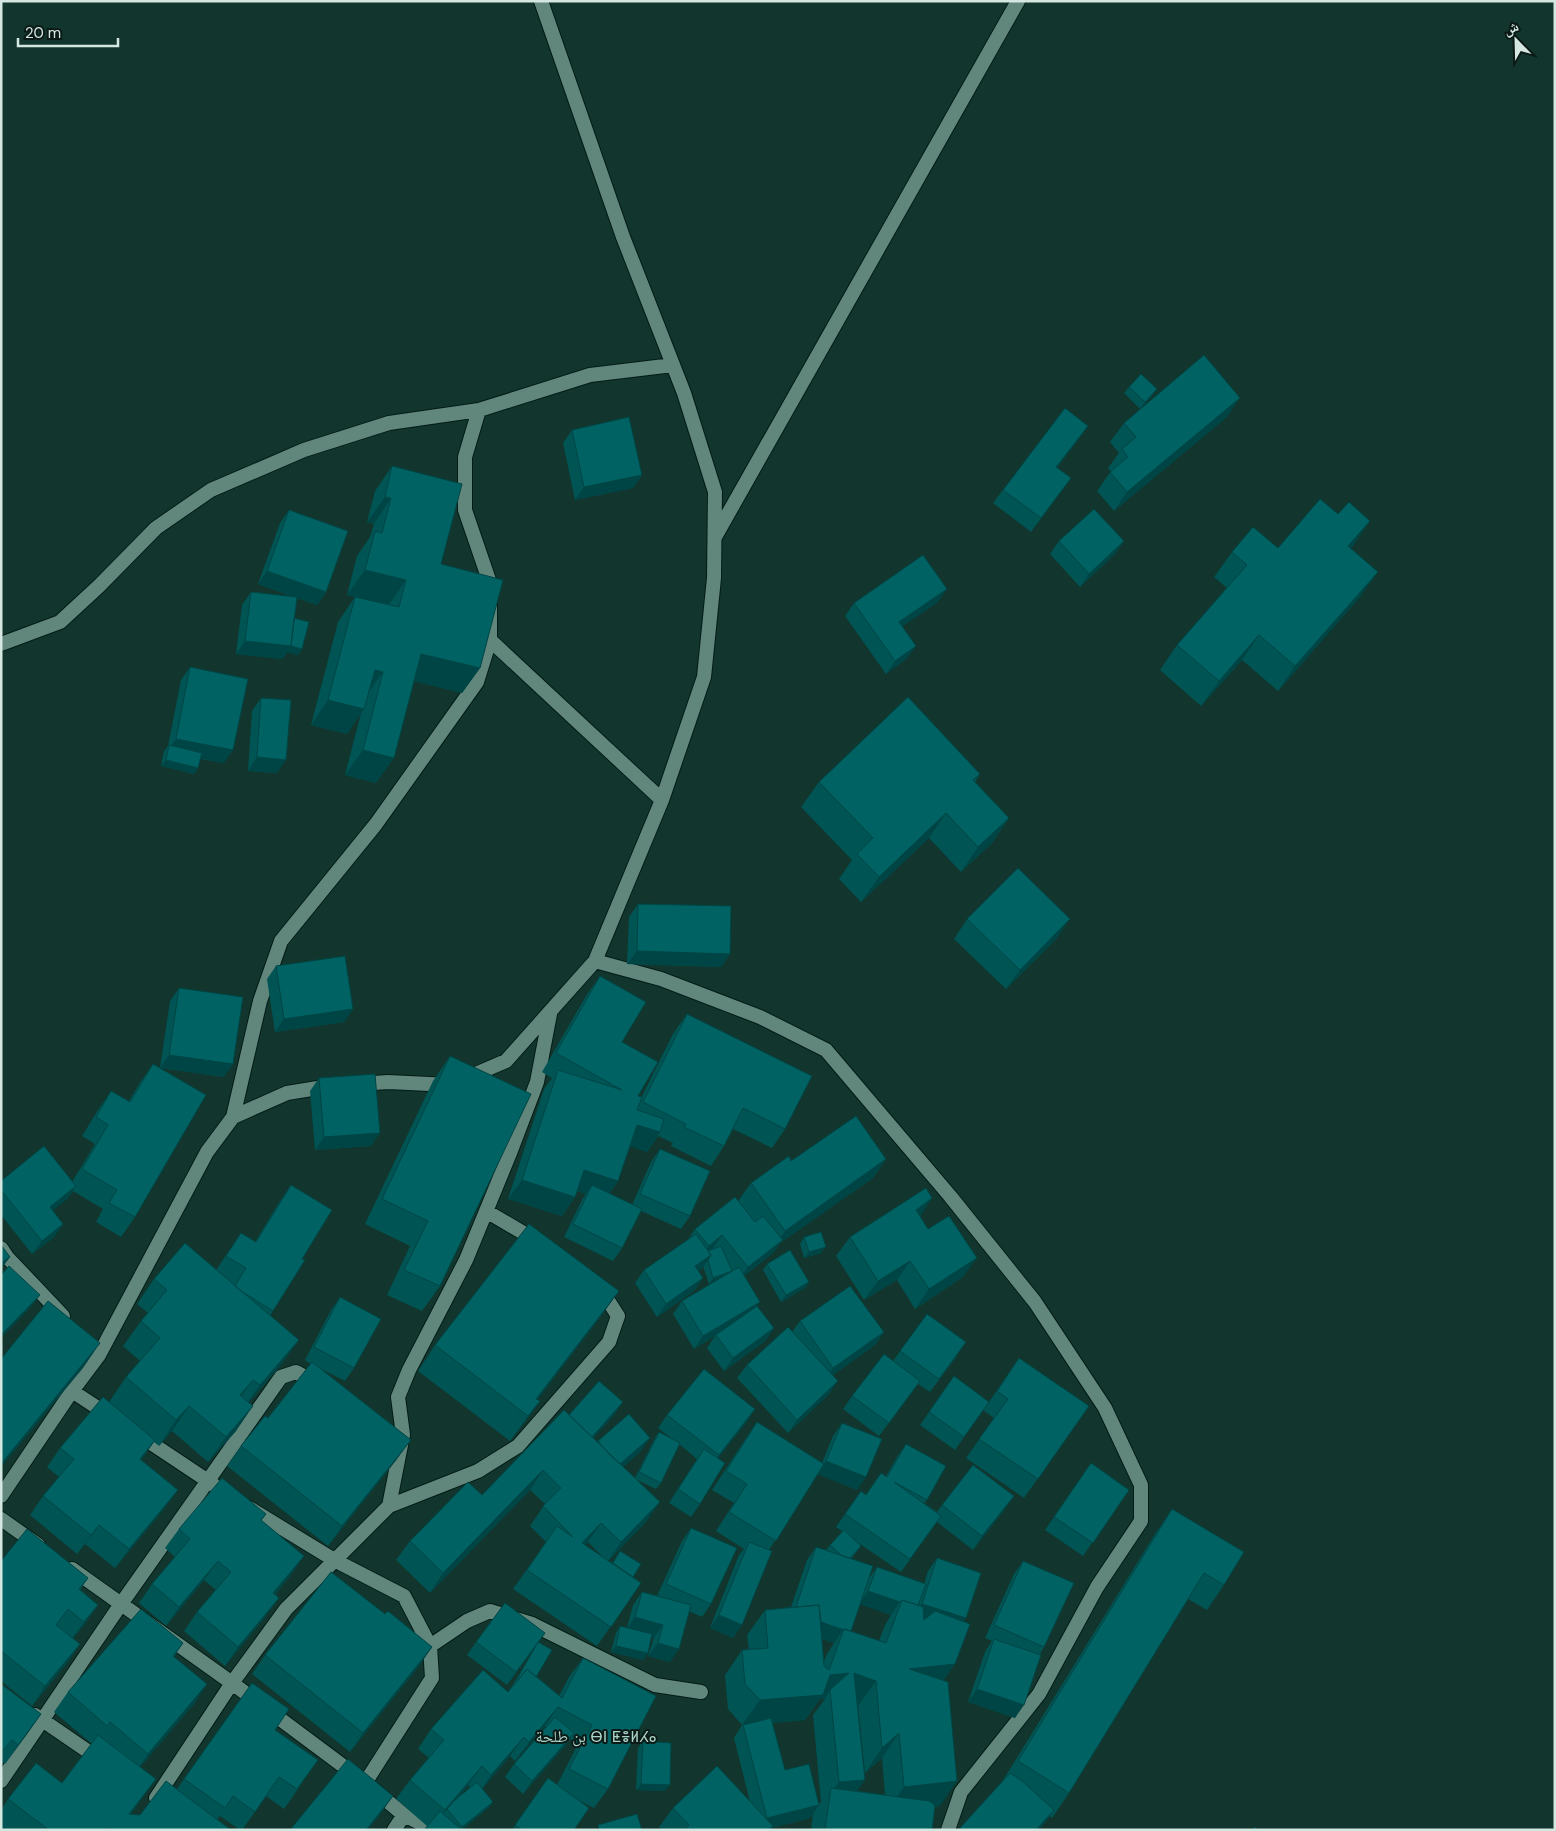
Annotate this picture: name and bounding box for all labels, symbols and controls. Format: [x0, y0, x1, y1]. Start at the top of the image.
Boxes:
scale bar [18, 15, 118, 47]
north arrow [1491, 15, 1541, 65]
text: ش [1501, 17, 1521, 39]
text: 20 m [25, 23, 61, 43]
district label: بن طلحة ⴱⵏ ⵟⴻⵍⵃⴰ [536, 1726, 656, 1747]

